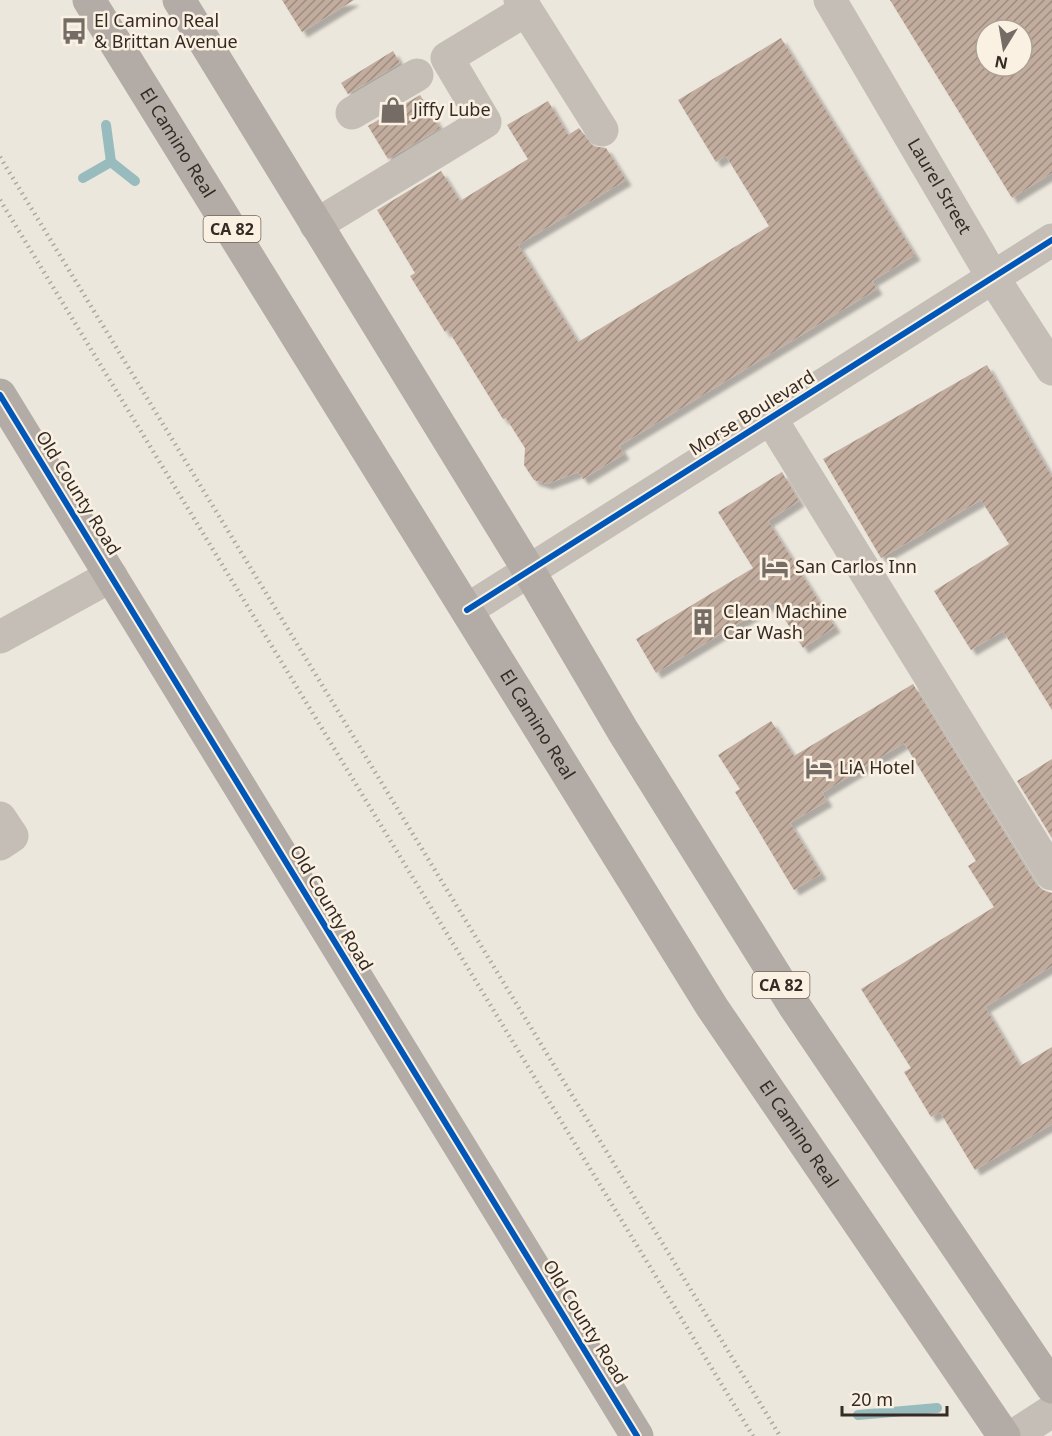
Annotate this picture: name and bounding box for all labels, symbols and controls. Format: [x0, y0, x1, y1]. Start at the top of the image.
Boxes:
place label: El Camino Real & Brittan Avenue [94, 8, 238, 53]
bus stop icon: El Camino Real & Brittan Avenue [59, 16, 89, 46]
north arrow [974, 18, 1034, 78]
text: N [993, 51, 1010, 75]
street label: El Camino Real [135, 83, 221, 202]
shop icon: Jiffy Lube [378, 95, 408, 125]
place label: Jiffy Lube [411, 97, 491, 121]
street label: Laurel Street [903, 133, 978, 239]
road number: CA 82 [204, 216, 260, 242]
street label: Morse Boulevard [684, 364, 819, 460]
street label: Old County Road [31, 426, 127, 559]
hotel icon: San Carlos Inn [760, 552, 790, 582]
place label: San Carlos Inn [795, 554, 917, 578]
place label: Clean Machine Car Wash [723, 599, 847, 644]
building icon: Clean Machine Car Wash [688, 607, 718, 637]
street label: El Camino Real [495, 664, 581, 784]
hotel icon: LiA Hotel [804, 753, 834, 783]
place label: LiA Hotel [839, 755, 915, 779]
street label: Old County Road [285, 840, 379, 975]
road number: CA 82 [752, 972, 810, 998]
street label: El Camino Real [754, 1075, 845, 1192]
street label: Old County Road [538, 1255, 634, 1388]
scale bar [842, 1379, 947, 1417]
text: 20 m [851, 1387, 893, 1411]

